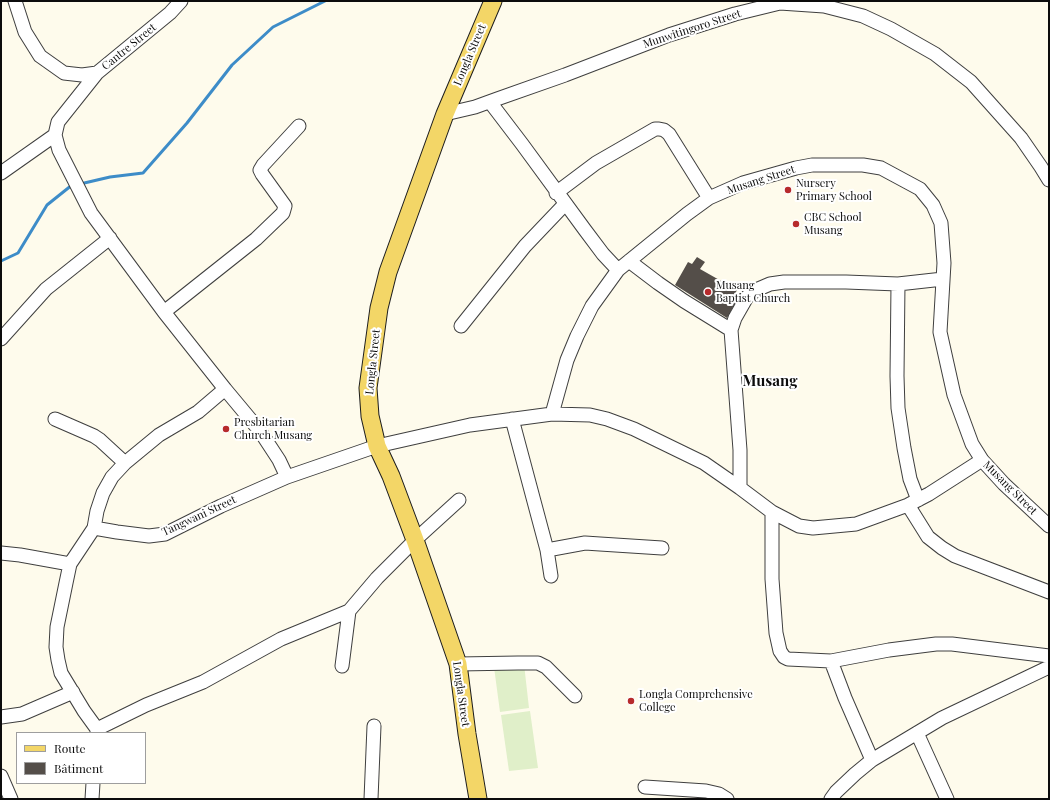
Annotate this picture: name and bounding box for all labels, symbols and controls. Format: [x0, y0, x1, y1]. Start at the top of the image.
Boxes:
street label: Munwitingoro Street [641, 7, 743, 51]
street label: Cantre Street [99, 21, 159, 73]
street label: Longla Street [451, 22, 489, 88]
street label: Musang Street [725, 163, 797, 197]
place label: Nursery Primary School [796, 177, 872, 203]
marker: Nursery Primary School [783, 185, 793, 195]
place label: CBC School Musang [804, 211, 862, 237]
marker: CBC School Musang [791, 219, 801, 229]
place label: Musang Baptist Church [716, 279, 790, 305]
marker: Musang Baptist Church [703, 287, 713, 297]
street label: Longla Street [363, 329, 383, 395]
district label: Musang [743, 372, 797, 390]
place label: Presbitarian Church Musang [234, 416, 312, 442]
marker: Presbitarian Church Musang [221, 424, 231, 434]
street label: Musang Street [980, 458, 1040, 518]
street label: Tangwani Street [160, 493, 238, 539]
street label: Longla Street [450, 661, 472, 727]
place label: Longla Comprehensive College [639, 688, 753, 714]
marker: Longla Comprehensive College [626, 696, 636, 706]
legend [16, 732, 146, 784]
text: Route [54, 740, 86, 756]
text: Bâtiment [54, 760, 103, 776]

